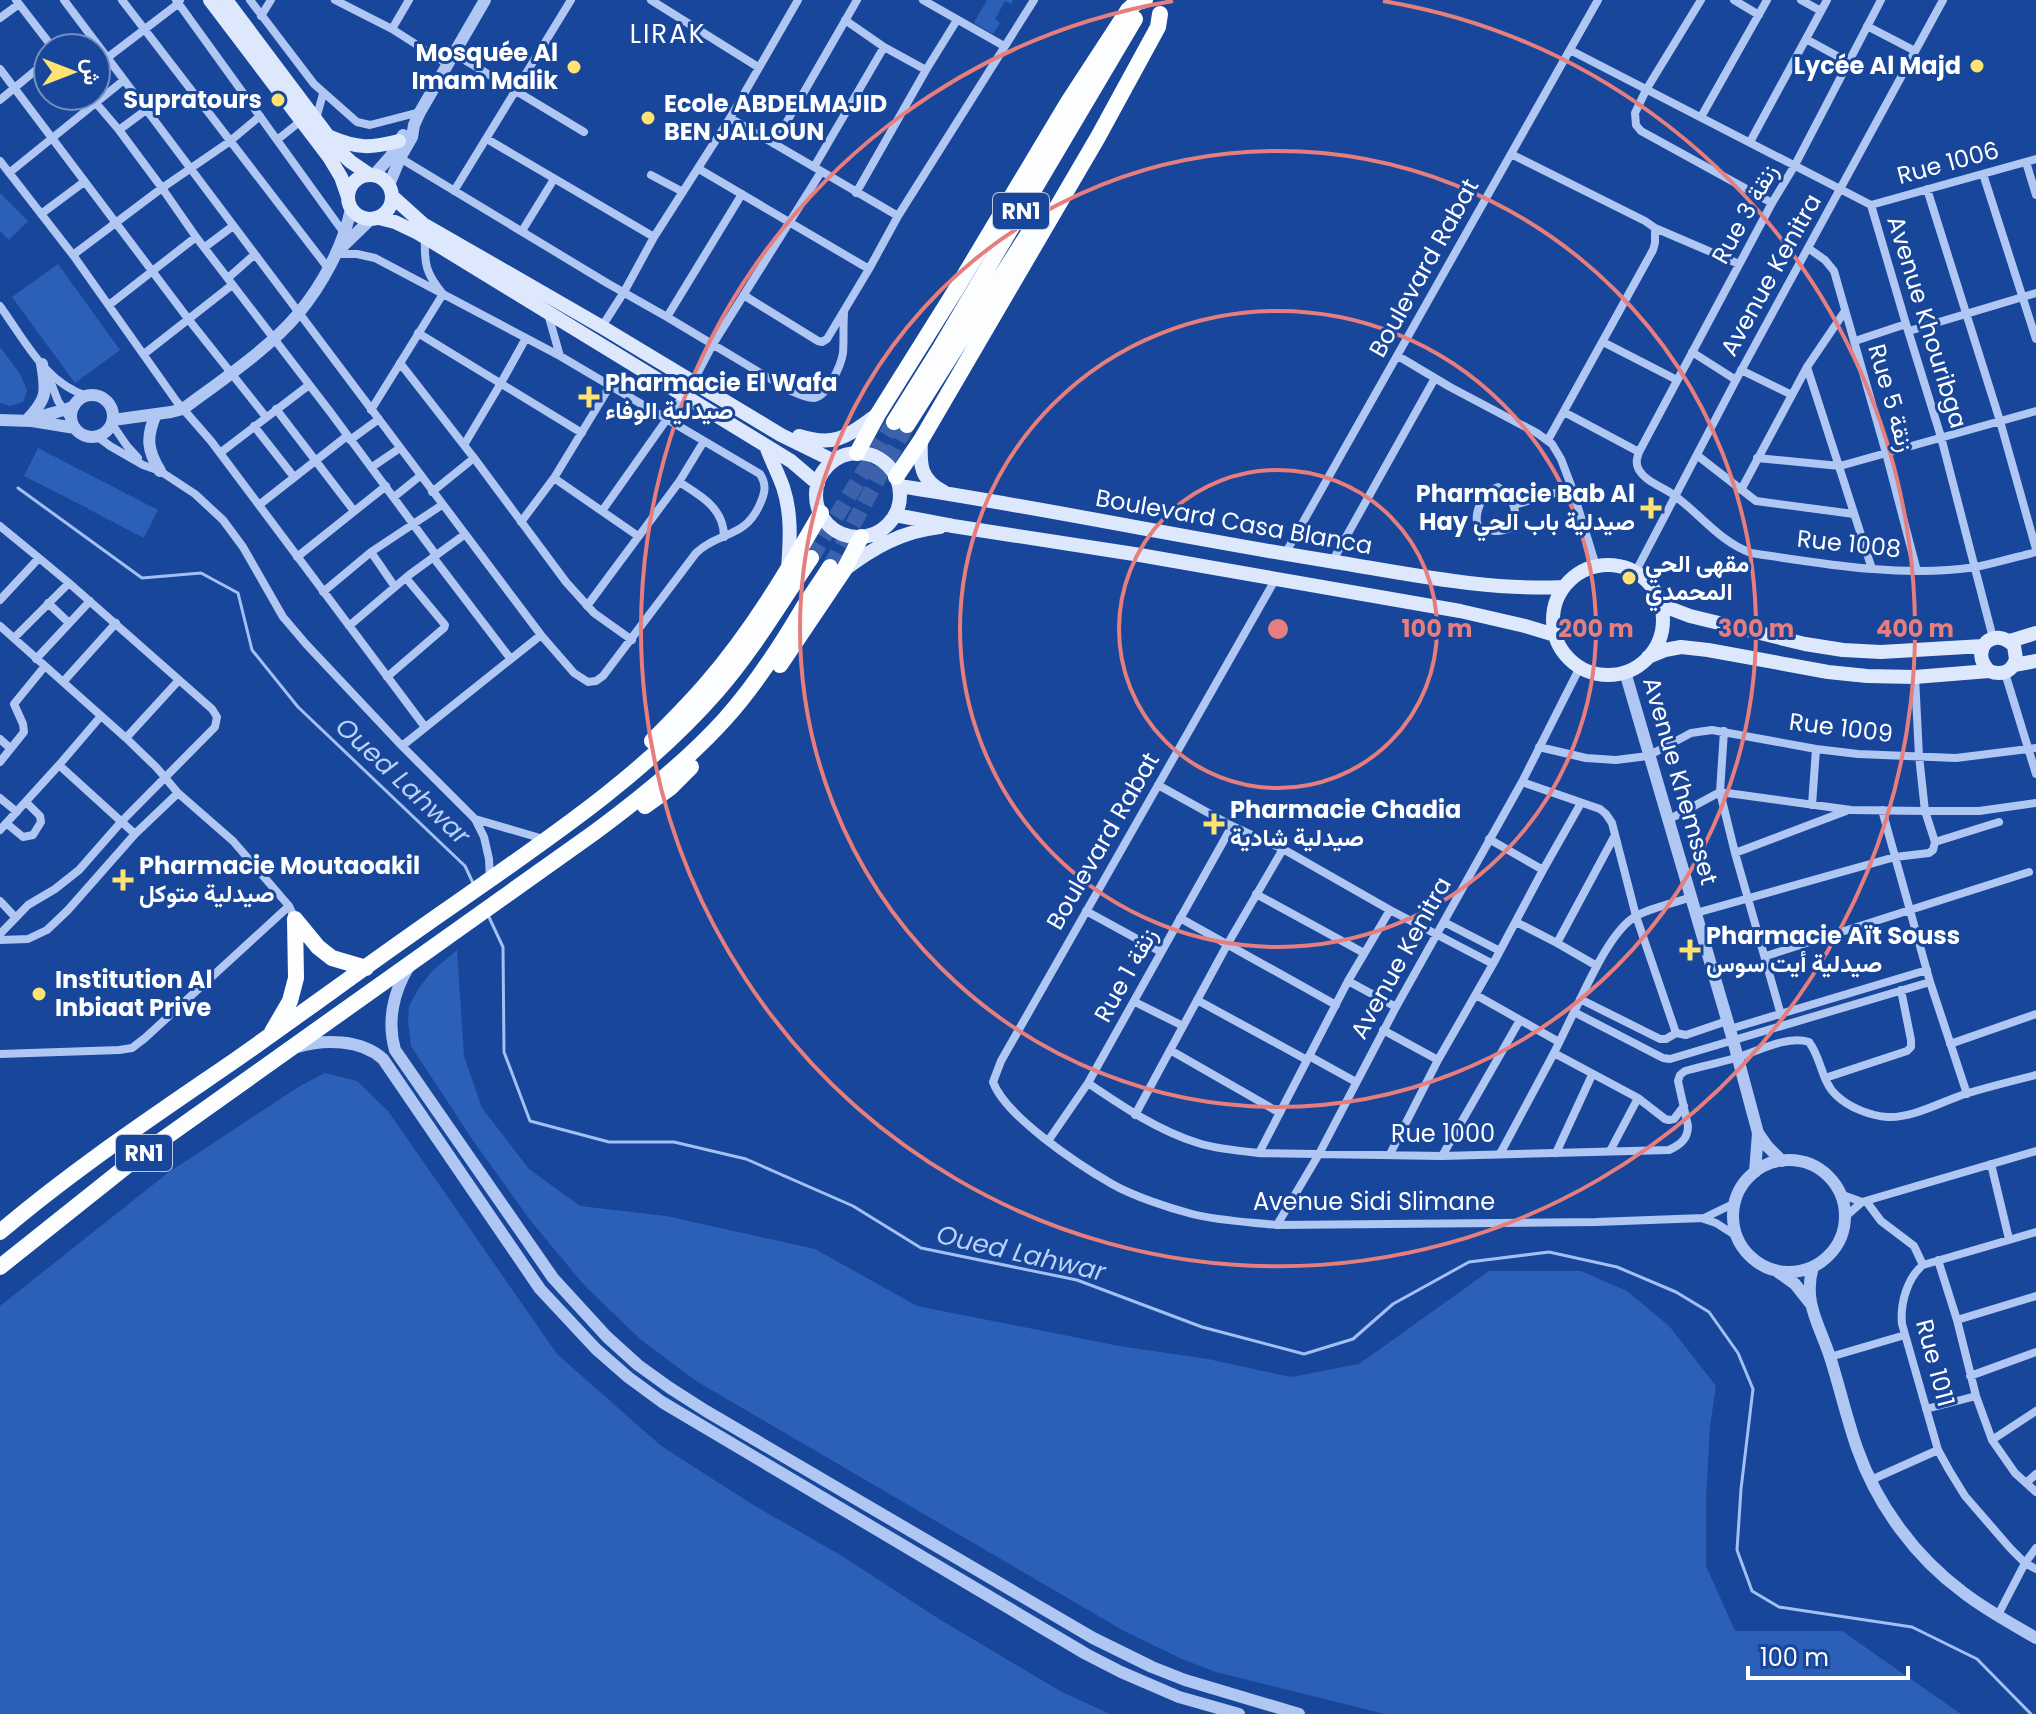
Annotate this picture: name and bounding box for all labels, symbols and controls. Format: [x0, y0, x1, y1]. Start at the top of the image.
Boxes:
district label: LIRAK [630, 16, 706, 52]
north arrow [32, 32, 112, 112]
place label: Mosquée Al Imam Malik [411, 36, 558, 97]
place label: Lycée Al Majd [1794, 49, 1961, 82]
marker: Lycée Al Majd [1968, 57, 1986, 75]
marker: Mosquée Al Imam Malik [565, 58, 583, 76]
text: ش [76, 59, 107, 85]
place label: Supratours [123, 83, 262, 116]
place label: Ecole ABDELMAJID BEN JALLOUN [664, 87, 887, 148]
marker: Supratours [269, 91, 287, 109]
marker: Ecole ABDELMAJID BEN JALLOUN [639, 109, 657, 127]
street label: Rue 1006 [1893, 133, 2003, 192]
street label: Rue 3 زنقة [1704, 158, 1786, 270]
street label: Boulevard Rabat [1361, 173, 1486, 363]
street label: Avenue Kenitra [1712, 188, 1829, 362]
road number: RN1 [993, 193, 1049, 229]
street label: Avenue Khouribga [1879, 212, 1975, 432]
street label: Rue 5 زنقة [1860, 340, 1923, 456]
place label: Pharmacie El Wafa صيدلية الوفاء [605, 366, 838, 427]
marker: Pharmacie El Wafa صيدلية الوفاء [580, 388, 598, 406]
place label: Pharmacie Bab Al Hay صيدلية باب الحي [1416, 477, 1635, 542]
street label: Boulevard Casa Blanca [1093, 481, 1375, 562]
marker: Pharmacie Bab Al Hay صيدلية باب الحي [1642, 499, 1660, 517]
street label: Rue 1008 [1796, 522, 1903, 565]
place label: مقهى الحي المحمدي [1645, 547, 1749, 612]
marker: مقهى الحي المحمدي [1620, 569, 1638, 587]
text: 100 m [1402, 612, 1472, 645]
text: 200 m [1558, 612, 1634, 645]
text: 300 m [1718, 612, 1794, 645]
text: 400 m [1876, 612, 1954, 645]
centre of rings [1264, 615, 1292, 643]
street label: Avenue Khemsset [1635, 673, 1726, 889]
street label: Rue 1009 [1787, 705, 1895, 750]
water label: Oued Lahwar [328, 709, 479, 854]
street label: Boulevard Rabat [1038, 746, 1167, 935]
place label: Pharmacie Chadia صيدلية شادية [1230, 793, 1461, 854]
marker: Pharmacie Chadia صيدلية شادية [1205, 815, 1223, 833]
place label: Pharmacie Moutaoakil صيدلية متوكل [139, 849, 420, 910]
marker: Pharmacie Moutaoakil صيدلية متوكل [114, 871, 132, 889]
street label: Avenue Kenitra [1342, 871, 1459, 1045]
place label: Pharmacie Aït Souss صيدلية أيت سوس [1706, 919, 1960, 980]
street label: Rue 1 زنقة [1086, 922, 1165, 1028]
marker: Pharmacie Aït Souss صيدلية أيت سوس [1681, 941, 1699, 959]
place label: Institution Al Inbiaat Prive [55, 963, 213, 1024]
marker: Institution Al Inbiaat Prive [30, 985, 48, 1003]
street label: Rue 1000 [1391, 1117, 1495, 1150]
road number: RN1 [116, 1135, 172, 1171]
street label: Avenue Sidi Slimane [1253, 1185, 1495, 1218]
water label: Oued Lahwar [933, 1216, 1110, 1290]
street label: Rue 1011 [1908, 1315, 1963, 1410]
scale bar [1748, 1630, 1908, 1680]
text: 100 m [1760, 1641, 1829, 1674]

